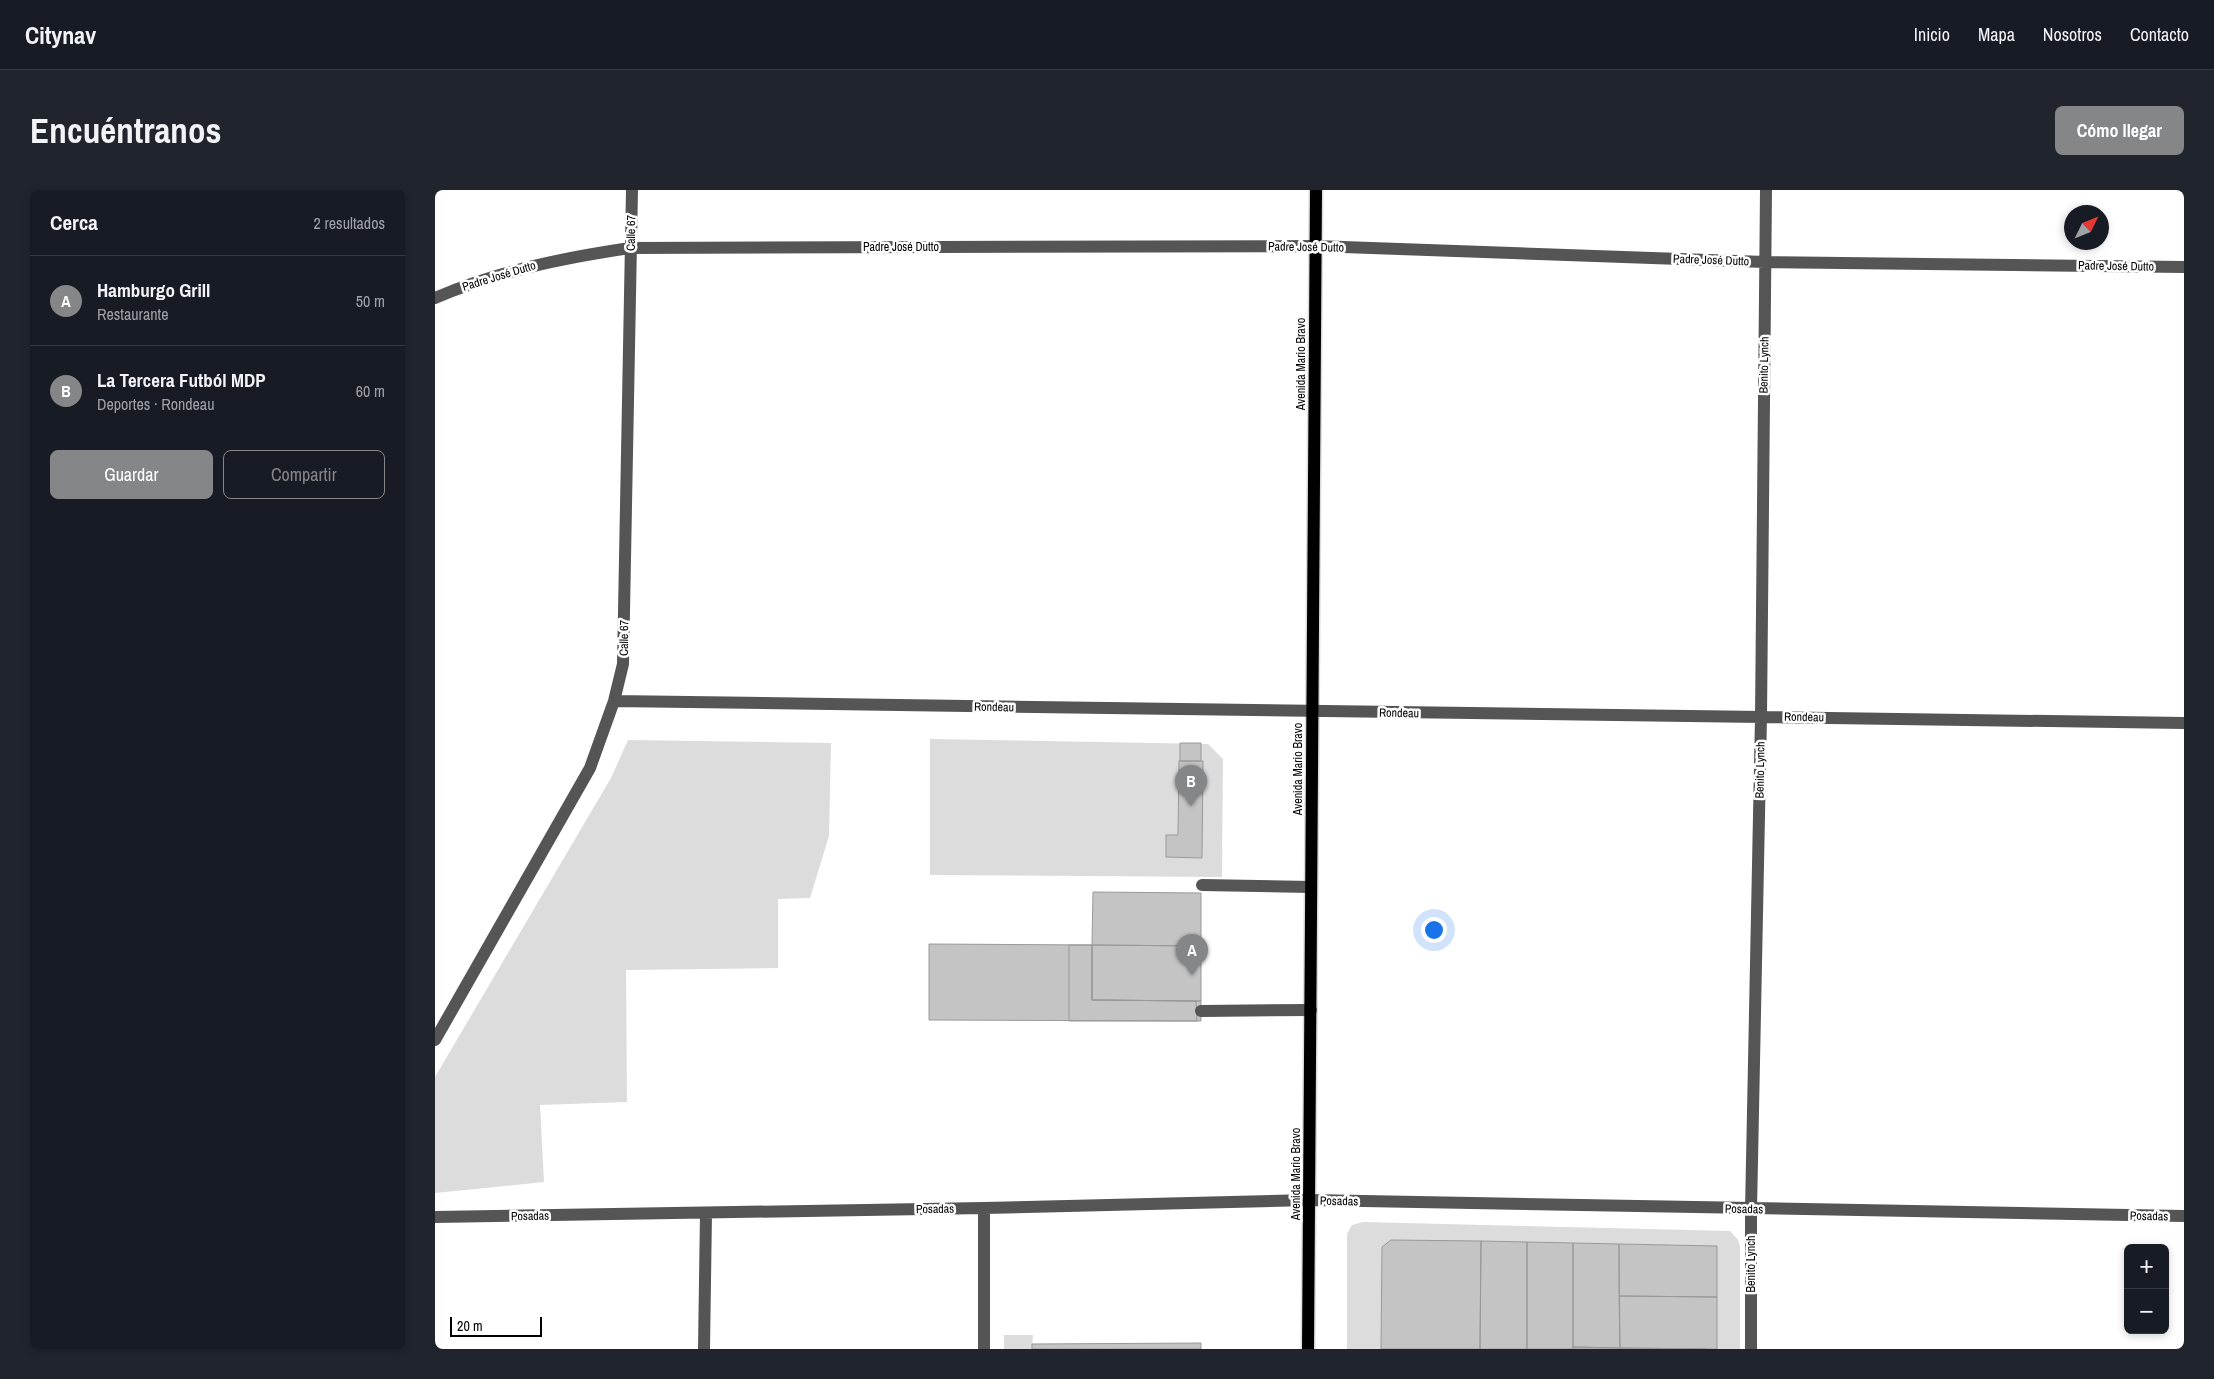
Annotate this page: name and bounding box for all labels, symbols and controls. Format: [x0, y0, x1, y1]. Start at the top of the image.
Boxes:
text: Citynav [25, 19, 96, 51]
text: Inicio [1914, 22, 1950, 47]
text: Mapa [1978, 22, 2015, 47]
text: Nosotros [2043, 22, 2102, 47]
text: Contacto [2130, 22, 2189, 47]
button: Cómo llegar [2055, 106, 2184, 155]
text: Encuéntranos [30, 107, 221, 154]
north arrow [2064, 205, 2109, 250]
text: Cerca [50, 208, 98, 237]
text: 2 resultados [314, 212, 385, 234]
street label: Calle 67 [623, 214, 639, 251]
street label: Padre José Dutto [1268, 238, 1344, 256]
street label: Padre José Dutto [863, 239, 939, 255]
street label: Padre José Dutto [1673, 251, 1749, 269]
street label: Padre José Dutto [460, 257, 538, 295]
street label: Padre José Dutto [2078, 257, 2154, 275]
text: Hamburgo Grill [97, 277, 210, 303]
text: A [61, 290, 71, 312]
text: 50 m [356, 290, 385, 312]
text: Restaurante [97, 303, 168, 325]
street label: Avenida Mario Bravo [1293, 318, 1309, 411]
street label: Benito Lynch [1756, 336, 1772, 394]
text: La Tercera Futból MDP [97, 367, 266, 393]
text: B [61, 380, 71, 402]
text: 60 m [356, 380, 385, 402]
text: Deportes · Rondeau [97, 393, 214, 415]
button: Guardar [50, 450, 213, 499]
button: Compartir [223, 450, 385, 499]
street label: Calle 67 [616, 619, 632, 656]
street label: Rondeau [974, 699, 1014, 715]
street label: Rondeau [1379, 705, 1419, 721]
street label: Rondeau [1784, 709, 1824, 725]
street label: Avenida Mario Bravo [1290, 723, 1306, 816]
street label: Benito Lynch [1752, 741, 1768, 799]
pin: B [1175, 765, 1207, 806]
your location [1421, 917, 1447, 943]
pin: A [1176, 934, 1208, 975]
street label: Avenida Mario Bravo [1288, 1128, 1304, 1221]
street label: Posadas [1320, 1193, 1358, 1209]
street label: Posadas [916, 1201, 954, 1217]
street label: Posadas [1725, 1201, 1763, 1217]
street label: Posadas [511, 1208, 549, 1224]
street label: Posadas [2130, 1208, 2168, 1224]
street label: Benito Lynch [1743, 1235, 1759, 1293]
map controls [2124, 1244, 2169, 1334]
button: + [2124, 1244, 2169, 1289]
button: − [2124, 1289, 2169, 1334]
scale bar [450, 1314, 543, 1337]
text: 20 m [457, 1317, 483, 1335]

